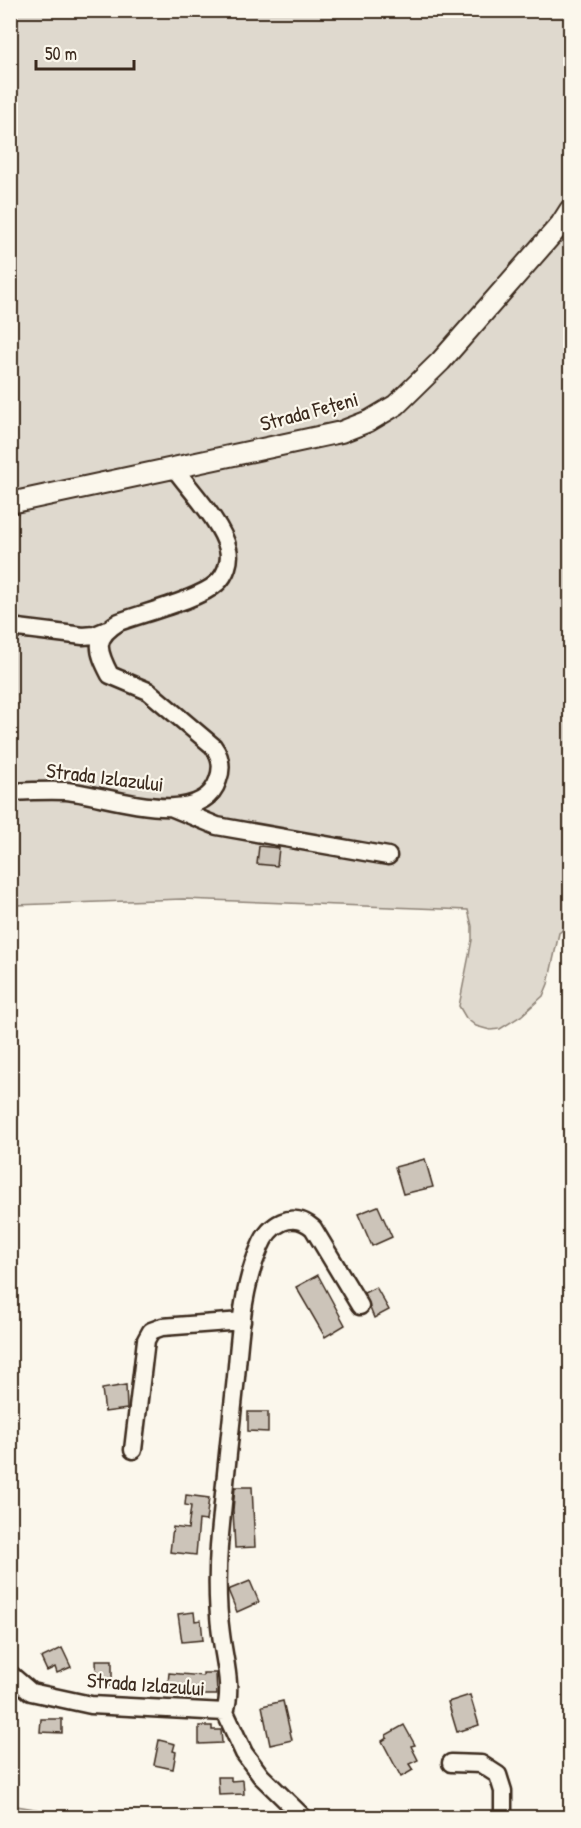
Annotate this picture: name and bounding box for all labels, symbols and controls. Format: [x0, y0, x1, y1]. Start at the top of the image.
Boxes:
scale bar [36, 33, 134, 71]
text: 50 m [45, 41, 77, 66]
street label: Strada Fețeni [257, 384, 361, 438]
street label: Strada Izlazului [45, 755, 165, 799]
street label: Strada Izlazului [86, 1665, 206, 1703]

